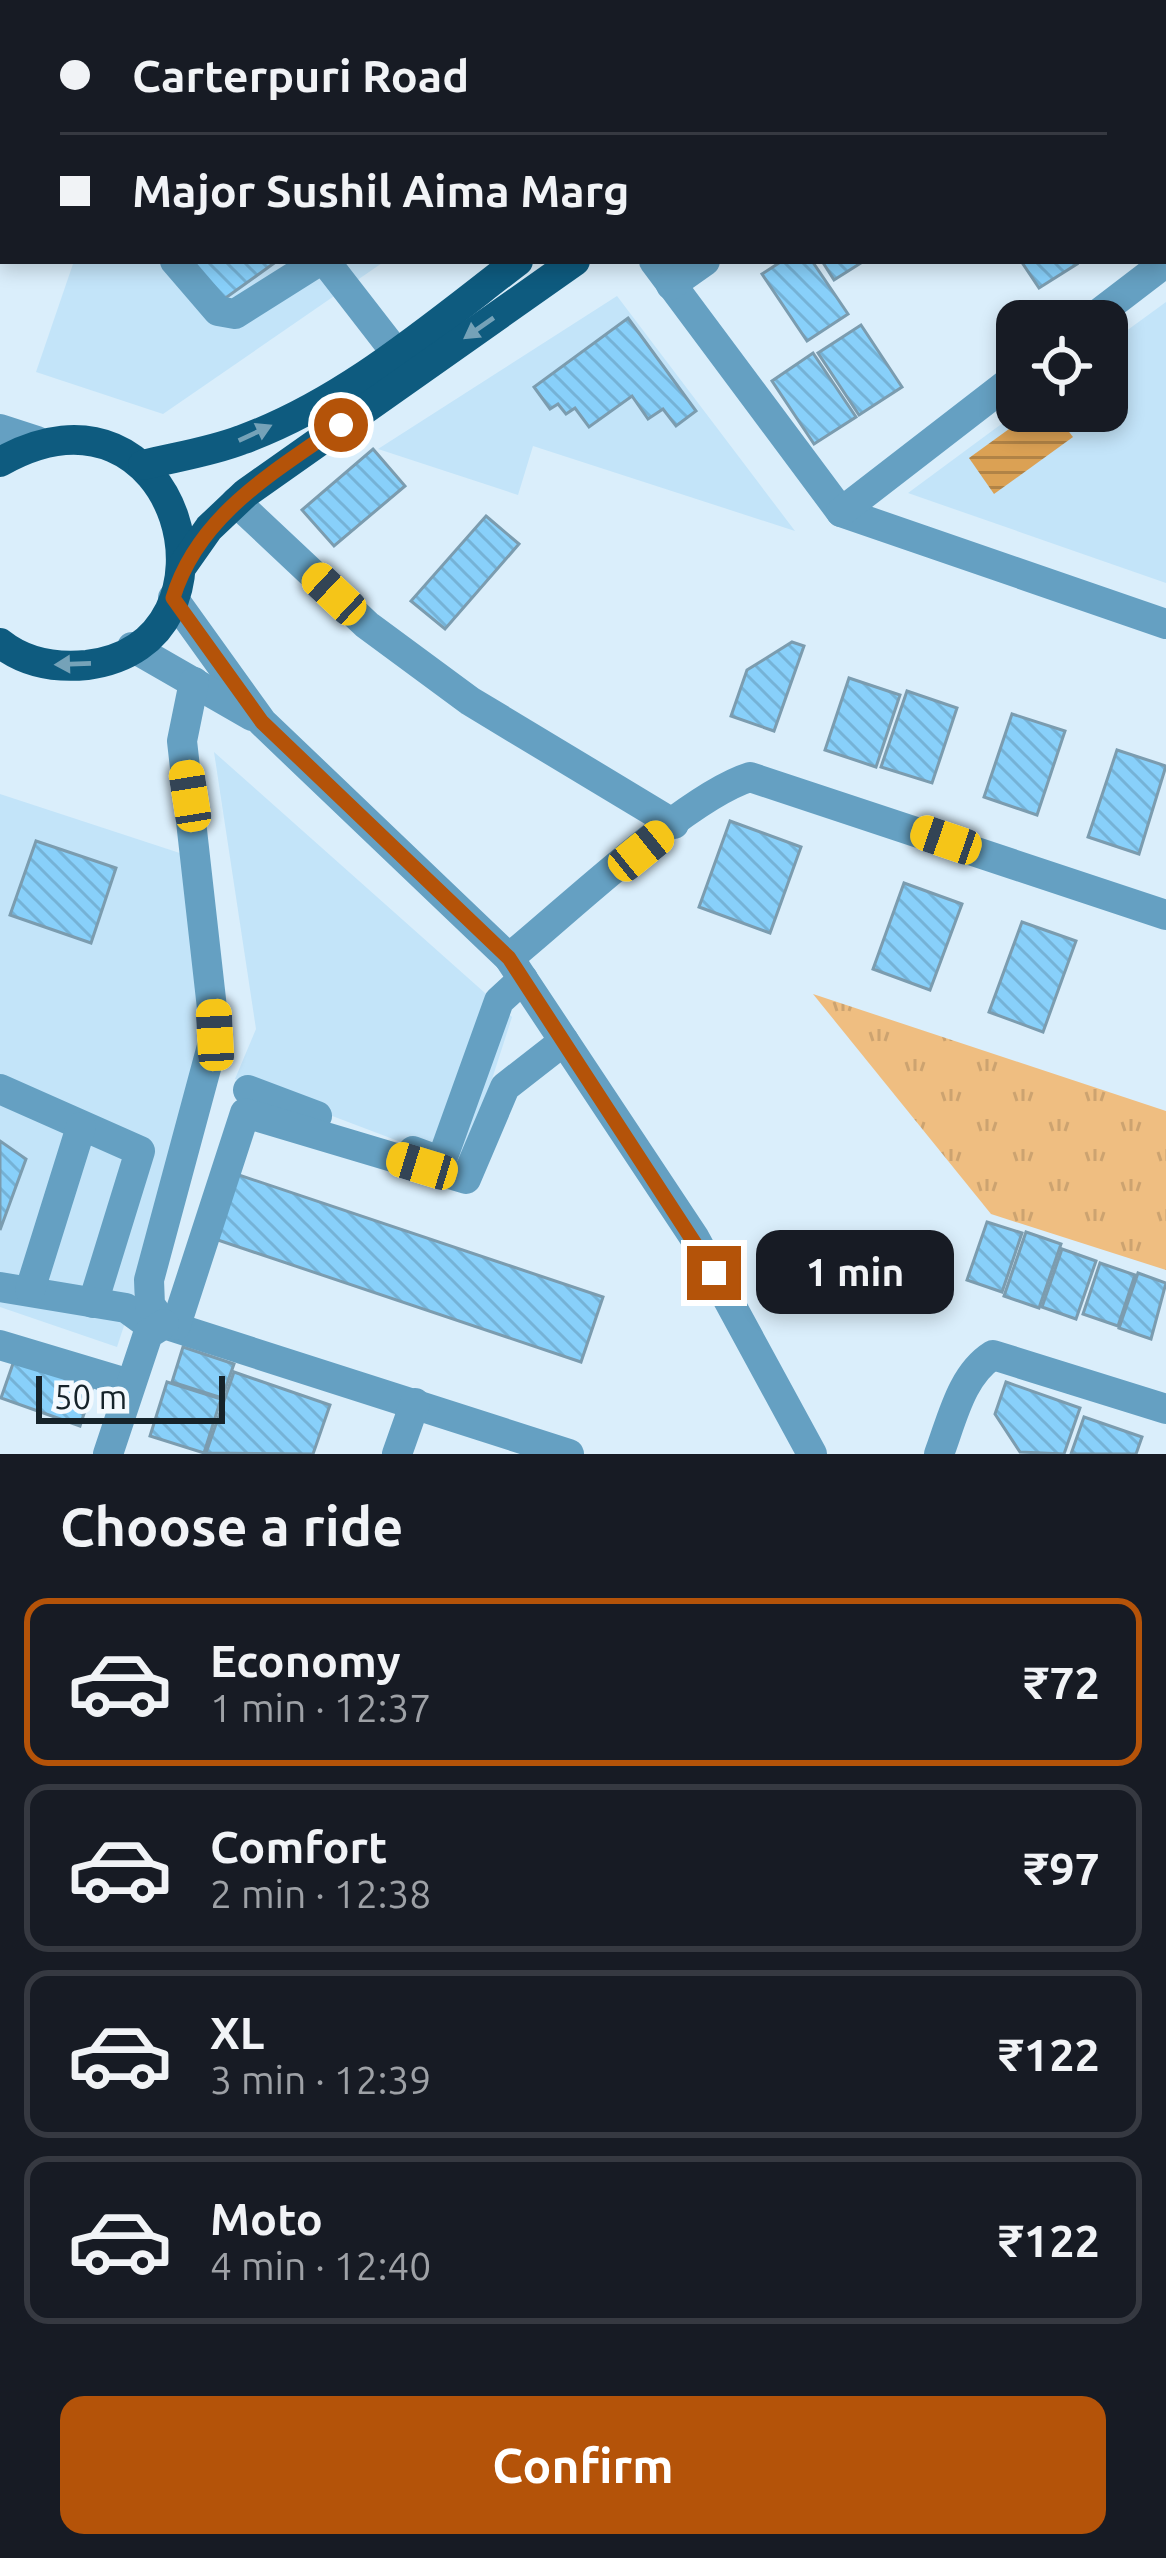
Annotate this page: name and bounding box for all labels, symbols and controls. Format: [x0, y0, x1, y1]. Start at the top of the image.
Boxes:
text: Carterpuri Road [132, 50, 469, 101]
text: Major Sushil Aima Marg [132, 165, 629, 216]
map controls [996, 300, 1128, 432]
button: locate [996, 300, 1128, 432]
one-way arrow [463, 316, 495, 339]
route start [314, 398, 368, 452]
one-way arrow [238, 423, 273, 443]
car [295, 556, 373, 632]
one-way arrow [53, 655, 91, 674]
car [167, 758, 213, 834]
car [906, 811, 986, 869]
car [602, 814, 680, 888]
car [195, 998, 235, 1072]
car [382, 1138, 462, 1194]
callout: 1 min [756, 1231, 954, 1315]
route end [687, 1246, 741, 1300]
text: 1 min [806, 1250, 904, 1293]
scale bar [36, 1370, 225, 1423]
text: 50 m [54, 1378, 127, 1415]
text: Choose a ride [60, 1496, 403, 1556]
icon: car [66, 1628, 174, 1736]
text: Economy [210, 1635, 401, 1686]
text: ₹72 [1024, 1657, 1100, 1708]
text: 1 min · 12:37 [210, 1686, 431, 1729]
icon: car [66, 1814, 174, 1922]
text: Comfort [210, 1821, 387, 1872]
text: ₹97 [1024, 1843, 1100, 1894]
text: 2 min · 12:38 [210, 1872, 431, 1915]
icon: car [66, 2000, 174, 2108]
text: XL [210, 2007, 264, 2058]
text: ₹122 [998, 2029, 1100, 2080]
text: 3 min · 12:39 [210, 2058, 431, 2101]
icon: car [66, 2186, 174, 2294]
text: Moto [210, 2193, 323, 2244]
text: ₹122 [998, 2215, 1100, 2266]
text: 4 min · 12:40 [210, 2244, 431, 2287]
button: Confirm [60, 2396, 1106, 2534]

